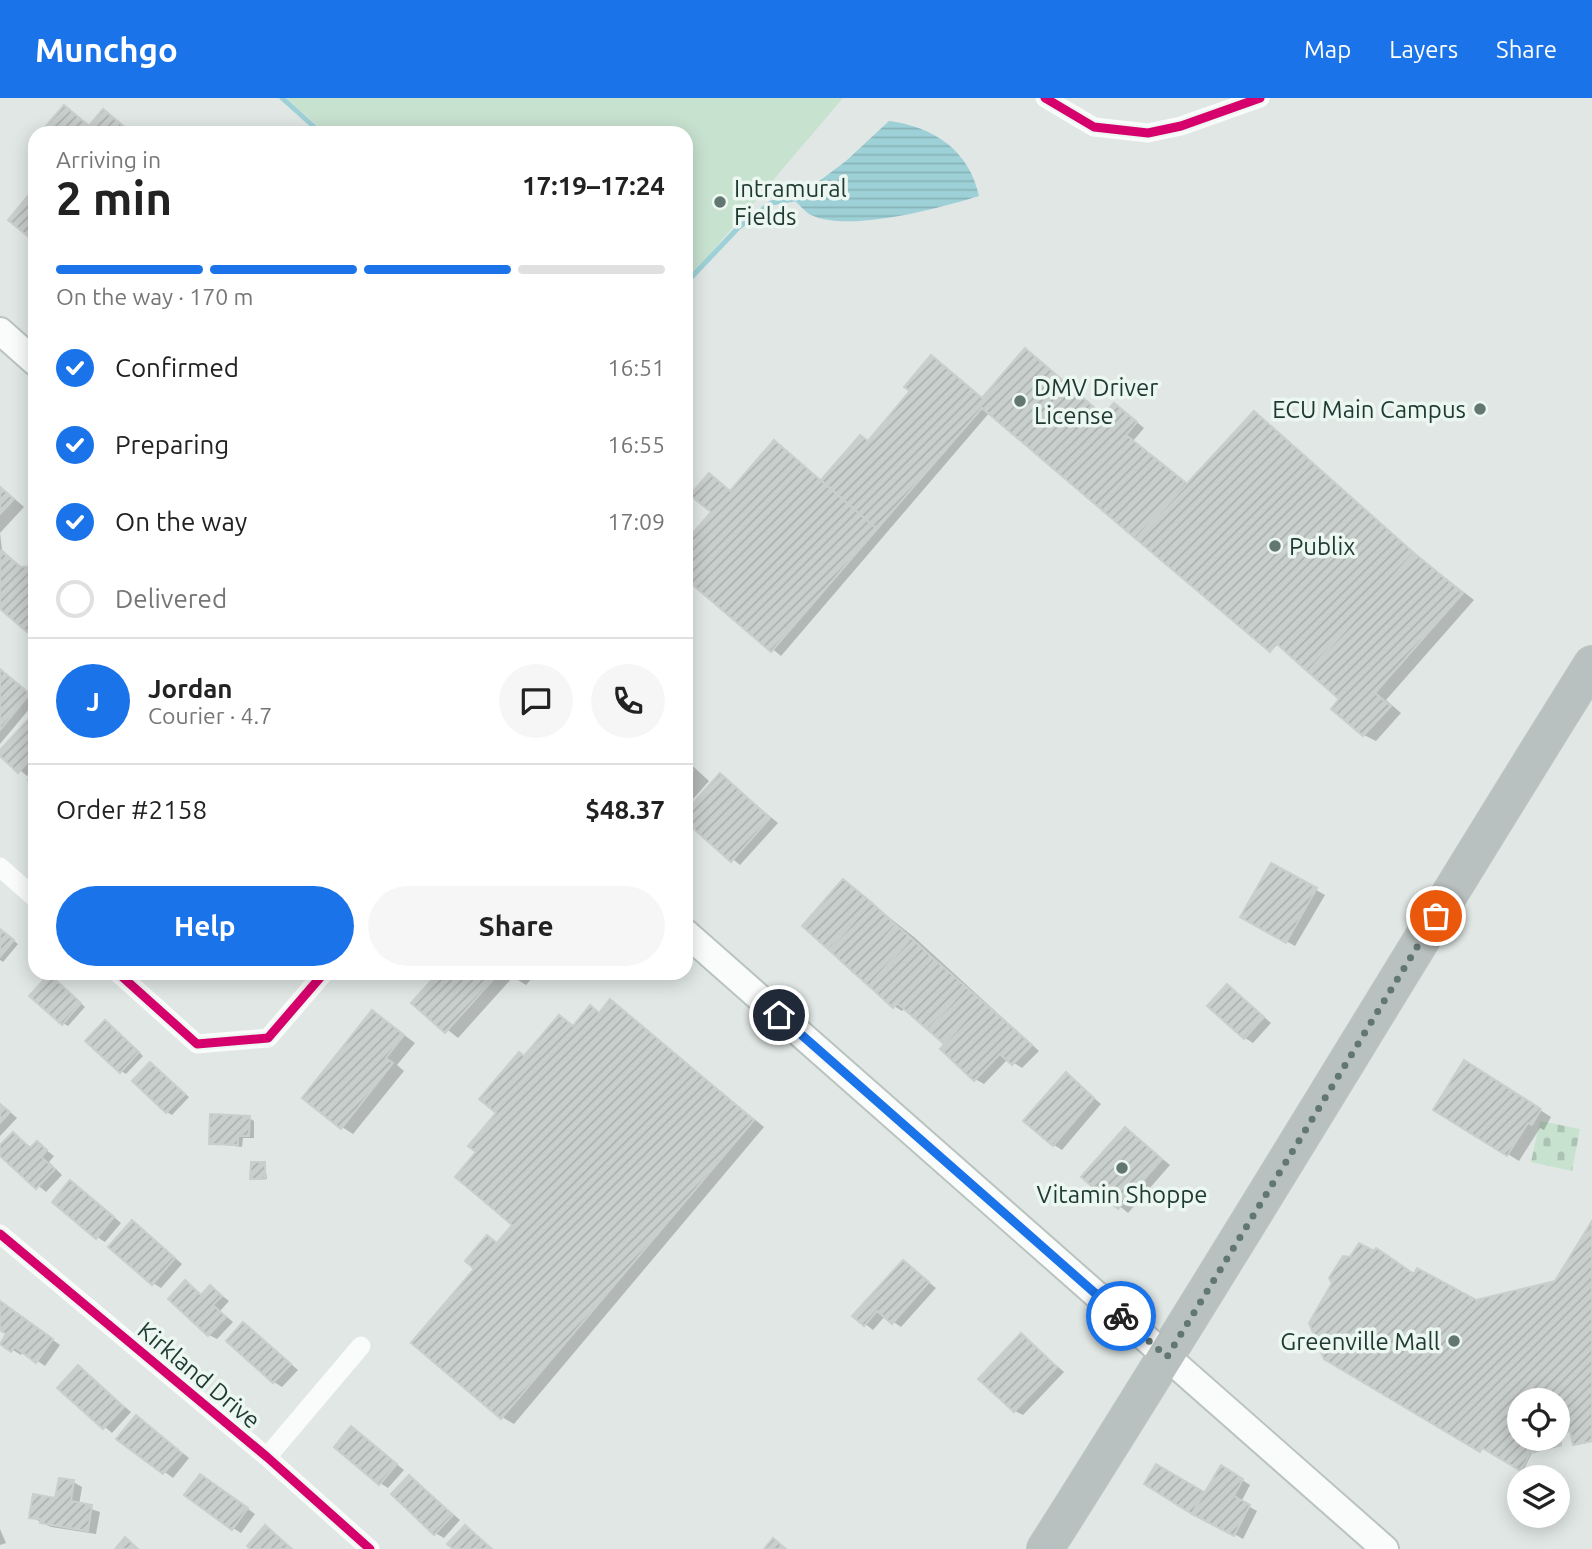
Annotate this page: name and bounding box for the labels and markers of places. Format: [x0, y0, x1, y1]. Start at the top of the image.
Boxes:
place label: Intramural Fields [734, 175, 847, 230]
marker: Intramural Fields [712, 194, 728, 210]
place label: DMV Driver License [1034, 374, 1158, 429]
marker: DMV Driver License [1012, 393, 1028, 409]
place label: ECU Main Campus [1272, 396, 1466, 423]
marker: ECU Main Campus [1472, 401, 1488, 417]
place label: Publix [1289, 533, 1355, 560]
marker: Publix [1267, 538, 1283, 554]
pin [1406, 886, 1466, 946]
pin [749, 985, 809, 1045]
marker: Vitamin Shoppe [1114, 1160, 1130, 1176]
place label: Vitamin Shoppe [1037, 1181, 1207, 1208]
place label: Greenville Mall [1280, 1328, 1440, 1355]
marker: Greenville Mall [1446, 1333, 1462, 1349]

